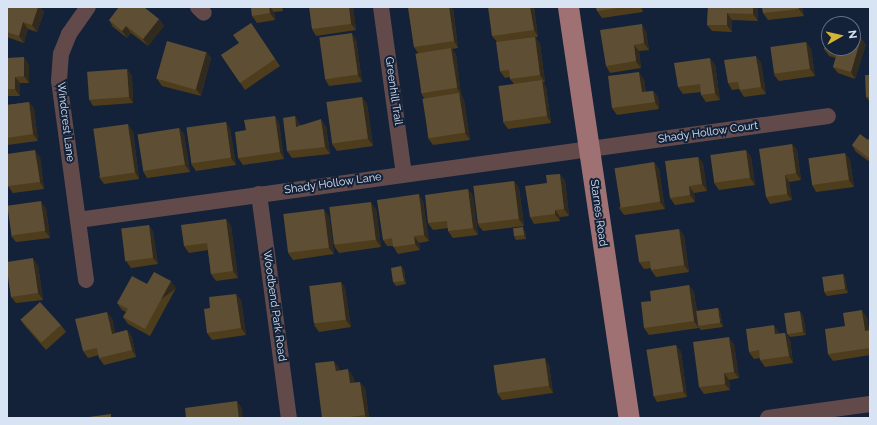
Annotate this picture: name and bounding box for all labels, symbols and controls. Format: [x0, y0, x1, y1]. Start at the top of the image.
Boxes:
north arrow [821, 16, 861, 56]
text: N [845, 29, 859, 39]
street label: Greenhill Trail [382, 56, 404, 126]
street label: Windcrest Lane [54, 81, 76, 163]
street label: Shady Hollow Court [657, 119, 759, 147]
street label: Shady Hollow Lane [283, 171, 383, 197]
street label: Starnes Road [587, 179, 609, 247]
street label: Woodbend Park Road [260, 250, 288, 362]

